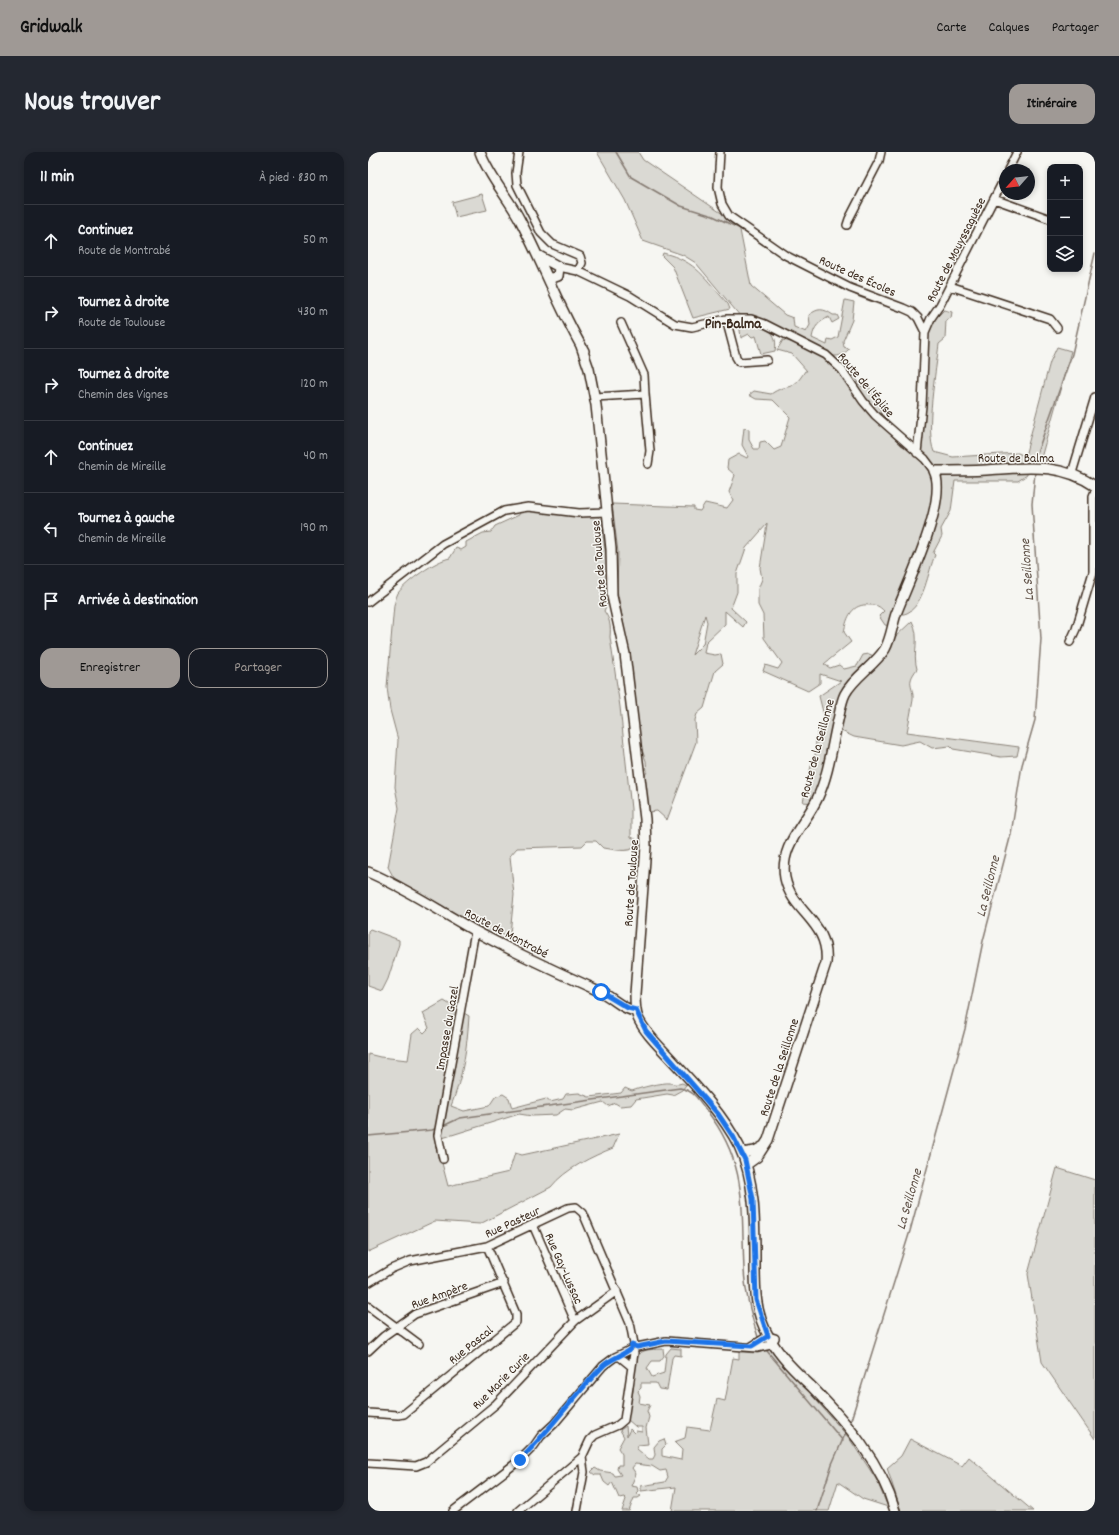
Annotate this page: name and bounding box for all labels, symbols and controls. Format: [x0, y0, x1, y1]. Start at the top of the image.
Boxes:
text: Gridwalk [20, 15, 83, 42]
text: Carte [937, 18, 967, 38]
text: Calques [989, 18, 1030, 38]
text: Partager [1052, 18, 1099, 38]
text: Nous trouver [24, 84, 160, 124]
button: Itinéraire [1009, 84, 1095, 124]
north arrow [999, 164, 1035, 200]
map controls [1047, 164, 1083, 272]
button: + [1047, 164, 1083, 200]
text: 11 min [40, 166, 74, 190]
text: À pied · 830 m [259, 169, 328, 188]
street label: Route de Mouyssaguèse [923, 194, 992, 306]
button: − [1047, 200, 1083, 236]
text: Continuez [78, 220, 133, 242]
icon: ahead [40, 230, 62, 252]
text: 50 m [303, 231, 328, 250]
button: layers [1047, 236, 1083, 272]
text: Route de Montrabé [78, 242, 170, 261]
street label: Route des Écoles [815, 252, 899, 303]
text: Tournez à droite [78, 292, 169, 314]
icon: right [40, 302, 62, 324]
text: 430 m [298, 303, 328, 322]
text: Route de Toulouse [78, 314, 165, 333]
district label: Pin-Balma [705, 314, 762, 336]
street label: Route de l'Église [832, 349, 898, 423]
text: Tournez à droite [78, 364, 169, 386]
icon: right [40, 374, 62, 396]
text: 120 m [300, 375, 328, 394]
text: Chemin des Vignes [78, 386, 168, 405]
text: Continuez [78, 436, 133, 458]
icon: ahead [40, 446, 62, 468]
text: 40 m [304, 447, 328, 466]
street label: Route de Balma [978, 450, 1055, 469]
text: Chemin de Mireille [78, 458, 166, 477]
text: Tournez à gauche [78, 508, 175, 530]
icon: left [40, 518, 62, 540]
text: 190 m [300, 519, 328, 538]
street label: Route de Toulouse [587, 519, 614, 608]
text: Chemin de Mireille [78, 530, 166, 549]
water label: La Seillonne [1016, 537, 1040, 602]
icon: arrive [40, 590, 62, 612]
text: Arrivée à destination [78, 590, 198, 612]
button: Enregistrer [40, 648, 180, 688]
button: Partager [188, 648, 328, 688]
street label: Route de la Seillonne [796, 697, 841, 800]
street label: Route de Toulouse [620, 839, 645, 927]
water label: La Seillonne [972, 853, 1006, 919]
street label: Route de Montrabé [461, 904, 551, 964]
route start [592, 983, 610, 1001]
street label: Impasse du Gazel [432, 985, 465, 1072]
street label: Route de la Seillonne [756, 1016, 805, 1119]
water label: La Seillonne [892, 1166, 928, 1232]
street label: Rue Pasteur [482, 1202, 544, 1244]
street label: Rue Gay-Lussac [539, 1230, 587, 1308]
street label: Rue Ampère [409, 1277, 471, 1315]
street label: Rue Pascal [445, 1322, 498, 1370]
street label: Rue Marie Curie [468, 1348, 535, 1415]
route end [511, 1451, 529, 1469]

